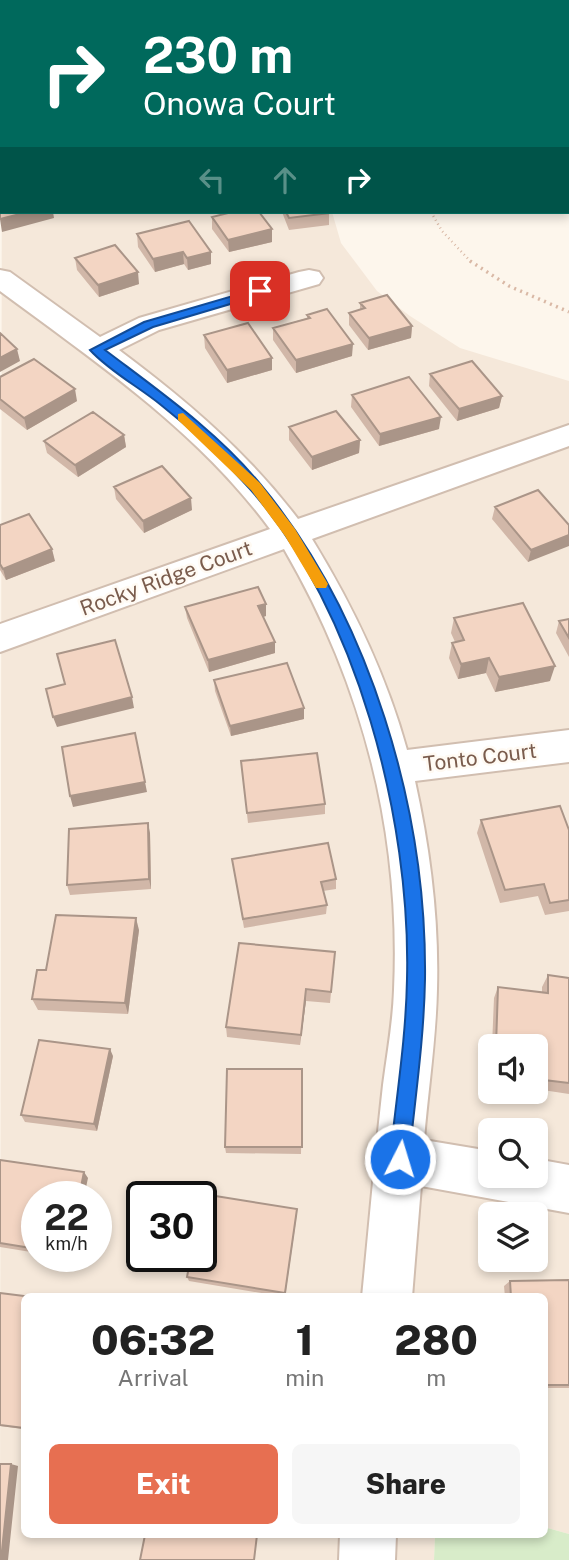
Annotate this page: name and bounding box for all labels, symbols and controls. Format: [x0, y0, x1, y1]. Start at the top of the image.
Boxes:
text: 230 m [143, 26, 293, 84]
icon: right [28, 28, 119, 119]
text: Onowa Court [143, 85, 336, 122]
icon: left [193, 161, 231, 199]
icon: ahead [266, 161, 304, 199]
icon: right [339, 161, 377, 199]
pin [230, 261, 290, 321]
icon: arrive [241, 272, 279, 310]
street label: Rocky Ridge Court [77, 535, 255, 621]
street label: Tonto Court [422, 738, 538, 776]
map controls [478, 1034, 548, 1272]
button: sound [478, 1034, 548, 1104]
button: search [478, 1118, 548, 1188]
position arrow [363, 1122, 437, 1196]
speed limit sign: 30 [126, 1181, 217, 1272]
text: 22 [44, 1197, 89, 1238]
button: layers [478, 1202, 548, 1272]
text: km/h [45, 1233, 88, 1254]
text: 06:32 [91, 1315, 215, 1364]
text: 1 [296, 1315, 314, 1364]
text: 280 [394, 1315, 478, 1364]
text: Arrival [118, 1364, 189, 1391]
text: min [285, 1364, 324, 1391]
text: m [426, 1364, 446, 1391]
button: Exit [49, 1444, 278, 1524]
button: Share [292, 1444, 520, 1524]

